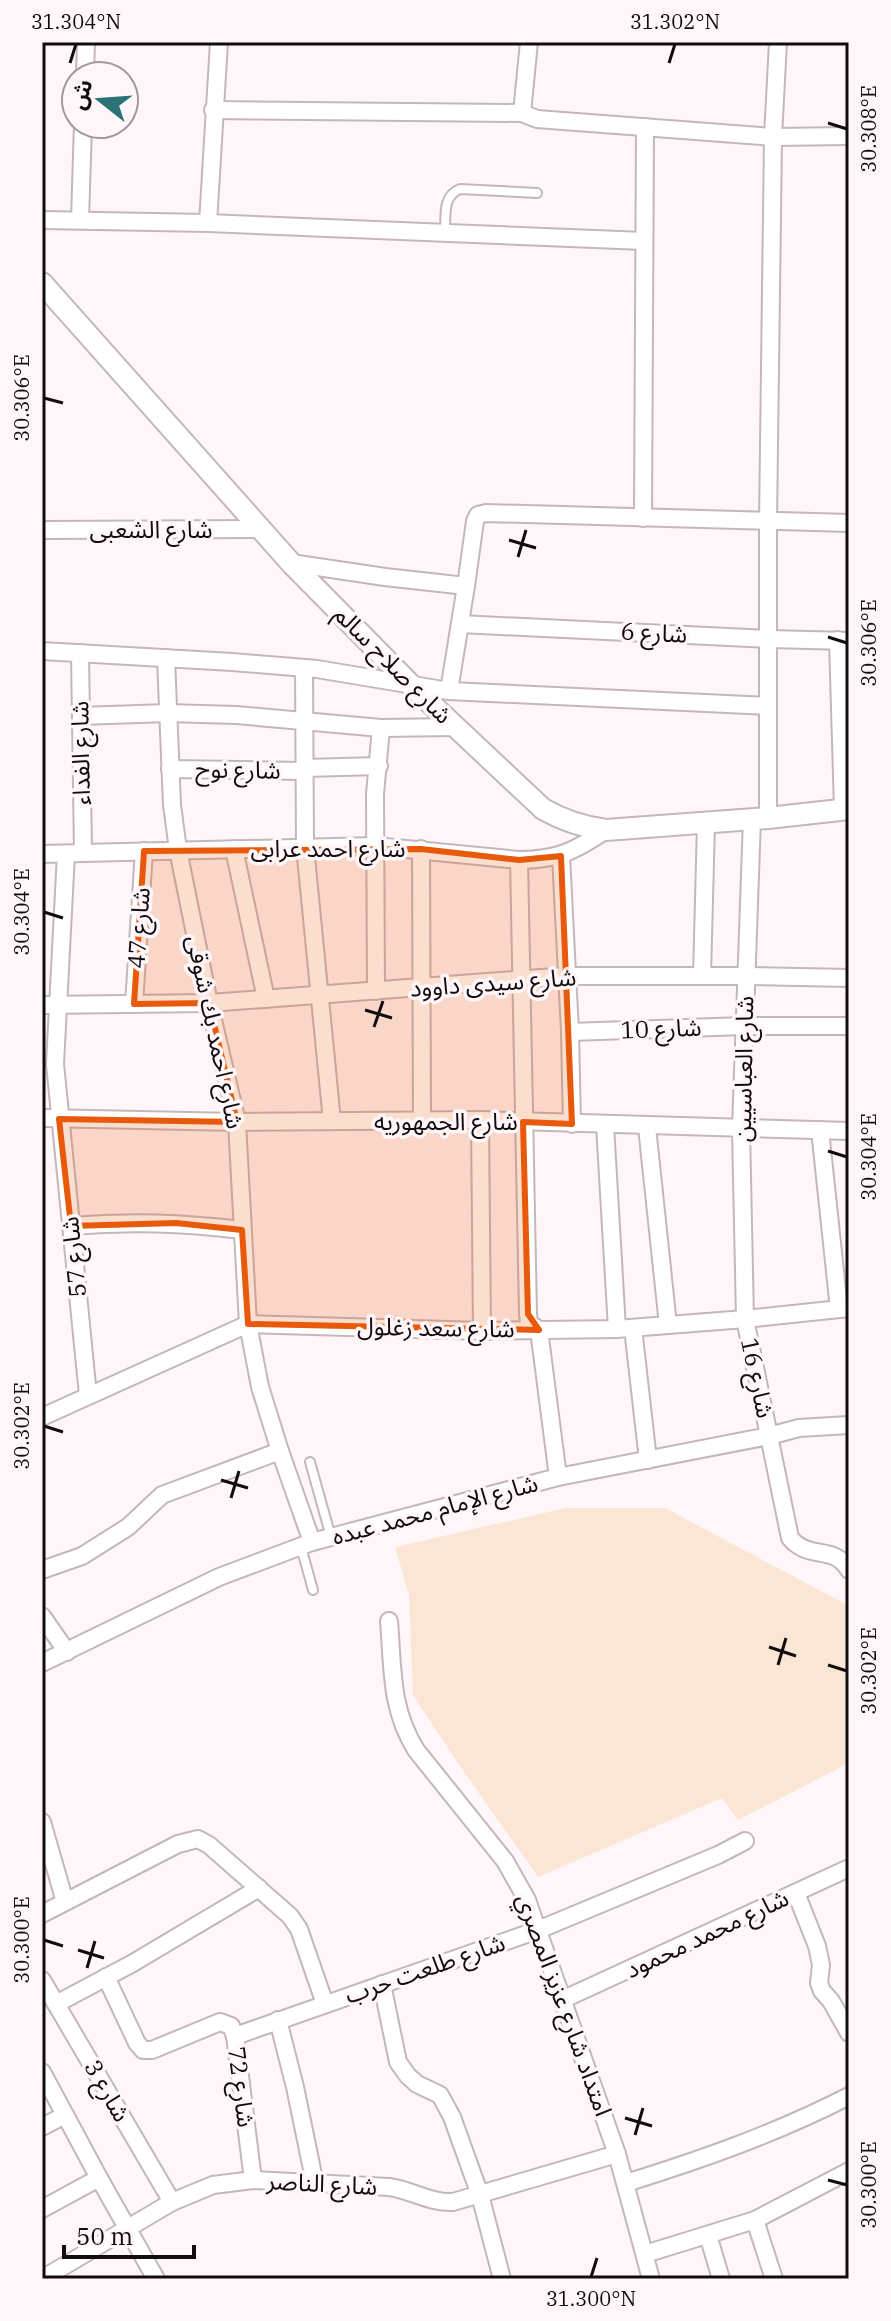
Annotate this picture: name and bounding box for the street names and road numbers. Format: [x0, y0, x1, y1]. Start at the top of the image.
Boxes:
street label: شارع الشعبى [89, 513, 213, 547]
street label: شارع صلاح سالم [326, 598, 460, 732]
street label: شارع 6 [620, 614, 688, 652]
street label: شارع الفداء [63, 700, 99, 806]
street label: شارع نوح [195, 752, 281, 788]
street label: شارع احمد عرابى [250, 832, 406, 866]
street label: شارع 47 [119, 886, 159, 970]
street label: شارع احمد بك شوقى [178, 932, 252, 1132]
street label: شارع سيدى داوود [409, 960, 577, 1006]
street label: شارع العباسيين [726, 996, 762, 1142]
street label: شارع 10 [620, 1011, 702, 1047]
street label: شارع الجمهوريه [374, 1105, 518, 1139]
street label: شارع 57 [53, 1215, 95, 1299]
street label: شارع سعد زغلول [357, 1310, 515, 1346]
street label: شارع 16 [732, 1335, 782, 1421]
street label: شارع الإمام محمد عبده [328, 1466, 542, 1555]
street label: شارع محمد محمود [620, 1881, 794, 1987]
street label: امتداد شارع عزيز المصري [506, 1889, 620, 2122]
street label: شارع طلعت حرب [340, 1926, 510, 2012]
street label: شارع 72 [219, 2045, 263, 2129]
street label: شارع 3 [76, 2054, 138, 2128]
street label: شارع الناصر [265, 2164, 378, 2204]

